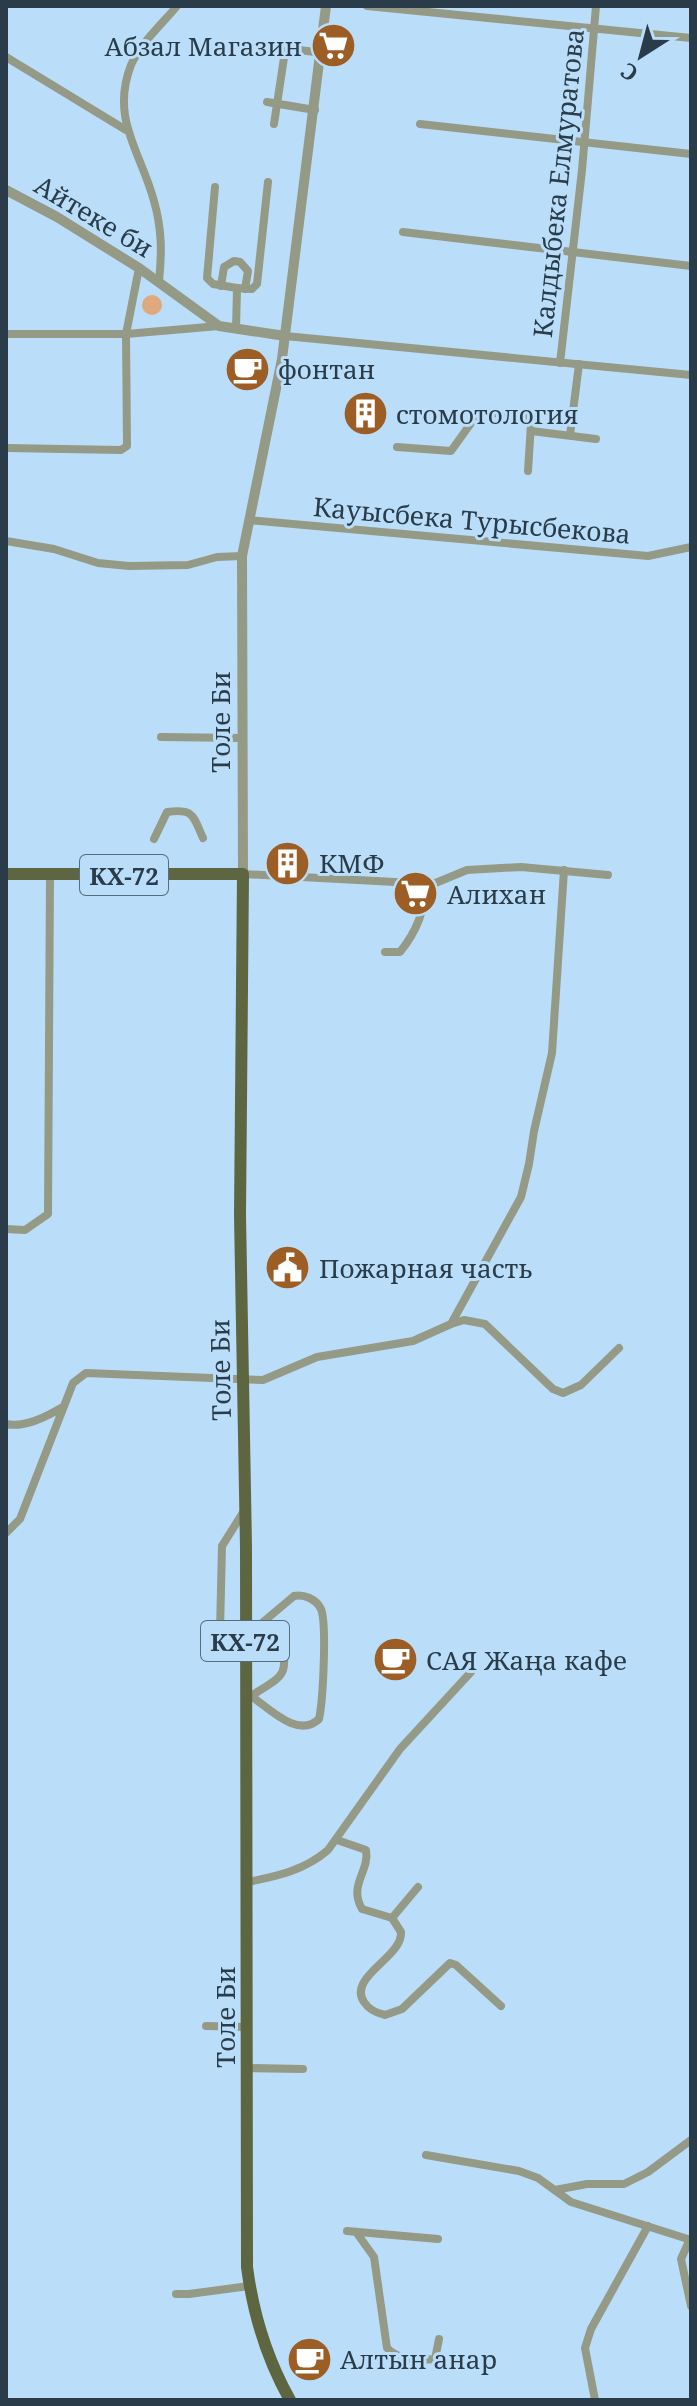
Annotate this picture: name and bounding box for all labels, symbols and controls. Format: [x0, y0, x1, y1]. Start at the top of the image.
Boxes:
north arrow [601, 16, 681, 96]
supermarket icon: Абзал Магазин [309, 22, 357, 70]
street label: Калдыбека Елмуратова [524, 27, 592, 339]
place label: Абзал Магазин [105, 28, 302, 64]
text: С [614, 57, 643, 89]
street label: Айтеке би [28, 166, 160, 266]
cafe icon: фонтан [223, 345, 271, 393]
place label: фонтан [278, 351, 375, 387]
building icon: стомотология [341, 390, 389, 438]
place label: стомотология [396, 396, 579, 432]
street label: Кауысбека Турысбекова [312, 488, 632, 552]
street label: Толе Би [202, 671, 238, 773]
building icon: КМФ [264, 839, 312, 887]
place label: КМФ [319, 845, 384, 881]
road number: КХ-72 [80, 855, 168, 895]
supermarket icon: Алихан [392, 870, 440, 918]
place label: Алихан [447, 876, 546, 912]
public building icon: Пожарная часть [264, 1244, 312, 1292]
place label: Пожарная часть [319, 1250, 532, 1286]
street label: Толе Би [201, 1319, 239, 1421]
road number: КХ-72 [201, 1621, 289, 1661]
cafe icon: САЯ Жаңа кафе [371, 1636, 419, 1684]
place label: САЯ Жаңа кафе [426, 1642, 627, 1678]
street label: Толе Би [207, 1966, 243, 2068]
cafe icon: Алтын анар [285, 2335, 333, 2383]
place label: Алтын анар [340, 2341, 497, 2377]

